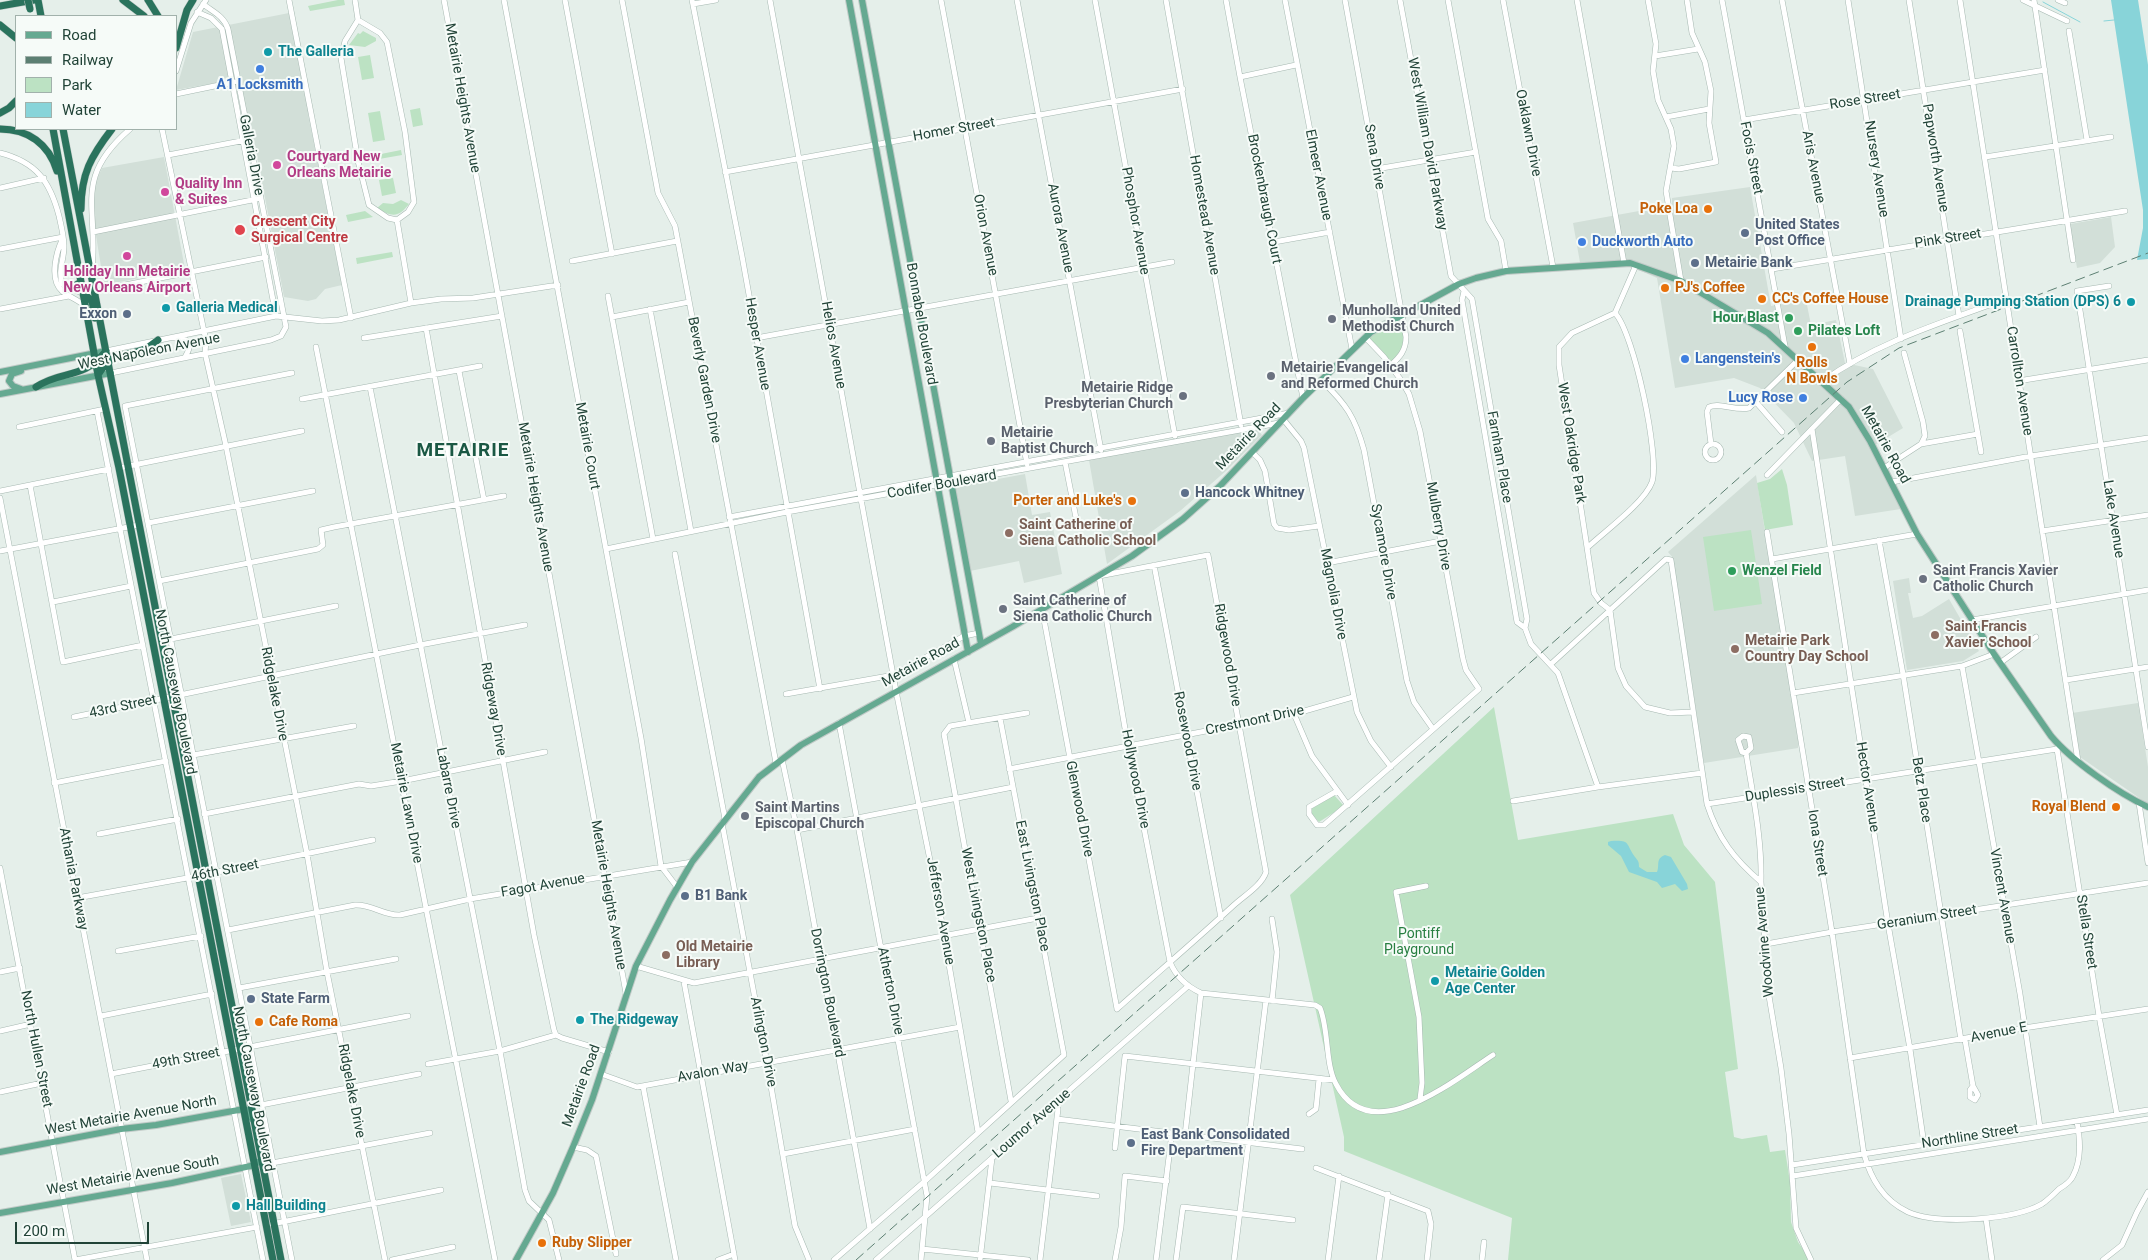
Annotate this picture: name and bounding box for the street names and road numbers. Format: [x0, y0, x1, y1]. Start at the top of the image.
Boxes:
street label: Metairie Heights Avenue [441, 22, 483, 174]
street label: West William David Parkway [1403, 56, 1451, 232]
street label: Rose Street [1828, 86, 1902, 114]
street label: Oaklawn Drive [1511, 88, 1545, 178]
street label: Papworth Avenue [1918, 103, 1952, 213]
street label: Galleria Drive [235, 113, 267, 197]
street label: Homer Street [912, 115, 996, 145]
street label: Nursery Avenue [1860, 119, 1892, 219]
street label: Focis Street [1736, 120, 1766, 196]
street label: Sena Drive [1360, 123, 1388, 191]
street label: Elmeer Avenue [1301, 128, 1335, 222]
street label: Aris Avenue [1798, 129, 1828, 205]
street label: Brockenbraugh Court [1243, 133, 1285, 265]
street label: Homestead Avenue [1185, 154, 1223, 276]
street label: Phosphor Avenue [1117, 166, 1153, 276]
street label: Aurora Avenue [1043, 182, 1077, 274]
street label: Orion Avenue [969, 193, 1001, 277]
street label: Pink Street [1913, 225, 1983, 253]
street label: Bonnabel Boulevard [902, 262, 940, 386]
street label: Hesper Avenue [741, 296, 773, 392]
street label: Helios Avenue [817, 300, 849, 390]
street label: Beverly Garden Drive [684, 315, 724, 445]
street label: Carrollton Avenue [2002, 325, 2036, 437]
street label: West Napoleon Avenue [77, 330, 221, 374]
street label: West Oakridge Park [1553, 381, 1589, 505]
street label: Metairie Road [1213, 400, 1285, 474]
street label: Metairie Court [571, 401, 603, 491]
street label: Metairie Road [1857, 403, 1913, 487]
street label: Farnham Place [1483, 410, 1515, 504]
street label: Metairie Heights Avenue [514, 421, 556, 573]
street label: Codifer Boulevard [886, 467, 998, 503]
street label: Lake Avenue [2099, 479, 2127, 559]
street label: Mulberry Drive [1422, 480, 1454, 572]
street label: Sycamore Drive [1366, 503, 1400, 601]
street label: Magnolia Drive [1316, 547, 1350, 641]
street label: Ridgewood Drive [1210, 602, 1244, 708]
street label: North Causeway Boulevard [151, 608, 199, 776]
street label: Metairie Road [879, 635, 963, 691]
street label: Ridgelake Drive [257, 646, 291, 742]
street label: Ridgeway Drive [476, 661, 510, 757]
street label: Rosewood Drive [1169, 690, 1205, 792]
street label: 43rd Street [88, 692, 158, 722]
street label: Crestmont Drive [1204, 702, 1306, 740]
street label: Hollywood Drive [1117, 728, 1153, 830]
street label: Metairie Lawn Drive [386, 741, 426, 865]
street label: Hector Avenue [1852, 741, 1882, 833]
street label: Labarre Drive [432, 746, 464, 830]
street label: Betz Place [1908, 756, 1934, 824]
street label: Glenwood Drive [1061, 760, 1097, 858]
street label: Duplessis Street [1744, 774, 1846, 806]
street label: Iona Street [1803, 808, 1831, 878]
street label: Metairie Heights Avenue [587, 819, 629, 971]
street label: East Livingston Place [1011, 819, 1053, 953]
street label: Athania Parkway [55, 826, 91, 932]
street label: West Livingston Place [957, 846, 999, 984]
street label: Vincent Avenue [1985, 847, 2019, 945]
street label: 46th Street [190, 856, 260, 886]
street label: Jefferson Avenue [922, 856, 958, 966]
street label: Fagot Avenue [500, 870, 586, 902]
street label: Woodvine Avenue [1752, 886, 1778, 998]
street label: Stella Street [2072, 894, 2100, 970]
street label: Geranium Street [1876, 902, 1978, 934]
street label: Dorrington Boulevard [806, 927, 848, 1059]
street label: Atherton Drive [873, 946, 907, 1036]
street label: North Hullen Street [16, 989, 56, 1109]
street label: Arlington Drive [746, 996, 780, 1088]
street label: North Causeway Boulevard [229, 1005, 277, 1173]
street label: Avenue E [1969, 1019, 2029, 1047]
street label: Ridgelake Drive [334, 1043, 368, 1139]
street label: Metairie Road [559, 1043, 605, 1129]
street label: 49th Street [151, 1044, 221, 1074]
street label: Avalon Way [676, 1057, 750, 1087]
street label: Loumor Avenue [990, 1086, 1074, 1162]
street label: West Metairie Avenue North [44, 1093, 218, 1139]
street label: Northline Street [1920, 1121, 2020, 1153]
street label: West Metairie Avenue South [45, 1153, 221, 1199]

